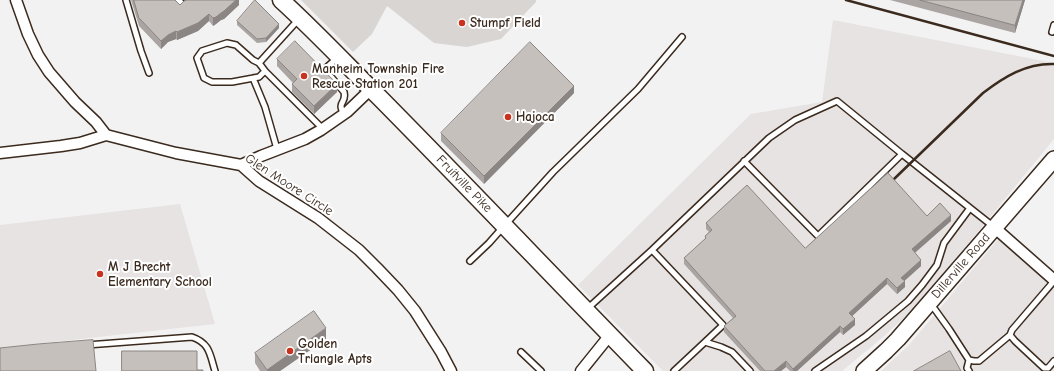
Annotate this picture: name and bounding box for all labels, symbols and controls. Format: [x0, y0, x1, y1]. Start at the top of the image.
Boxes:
place label: Stumpf Field [470, 15, 541, 31]
marker: Stumpf Field [457, 18, 467, 28]
place label: Manheim Township Fire Rescue Station 201 [312, 61, 444, 92]
marker: Manheim Township Fire Rescue Station 201 [299, 71, 309, 81]
place label: Hajoca [516, 109, 555, 125]
marker: Hajoca [503, 112, 513, 122]
street label: Glen Moore Circle [242, 151, 336, 219]
street label: Fruitville Pike [433, 152, 495, 216]
street label: Dillerville Road [928, 230, 994, 302]
place label: M J Brecht Elementary School [108, 259, 212, 290]
marker: M J Brecht Elementary School [95, 269, 105, 279]
place label: Golden Triangle Apts [298, 336, 372, 367]
marker: Golden Triangle Apts [285, 346, 295, 356]

